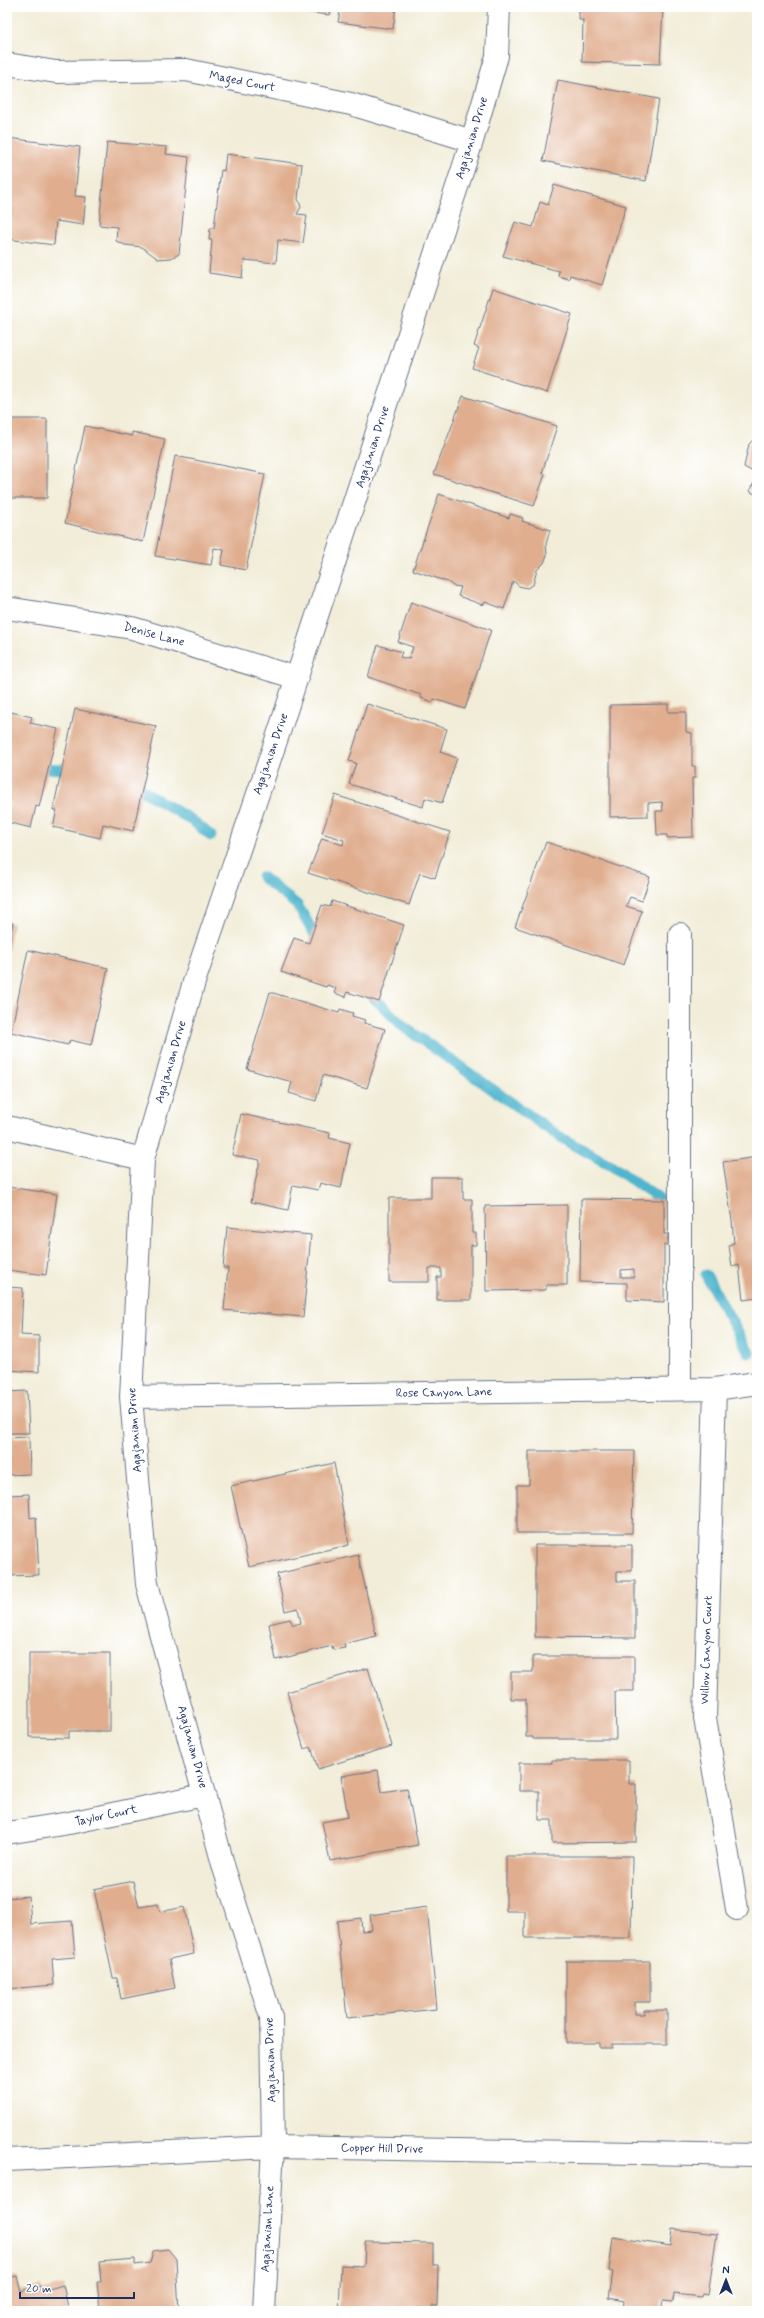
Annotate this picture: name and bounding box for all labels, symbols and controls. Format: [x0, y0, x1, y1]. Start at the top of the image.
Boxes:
street label: Maged Court [208, 68, 277, 97]
street label: Agajanian Drive [452, 95, 492, 181]
street label: Agajanian Drive [352, 404, 394, 490]
street label: Denise Lane [122, 619, 186, 651]
street label: Agajanian Drive [250, 711, 292, 797]
street label: Agajanian Drive [152, 1019, 190, 1105]
street label: Rose Canyon Lane [396, 1384, 493, 1402]
street label: Agajanian Drive [124, 1387, 146, 1473]
street label: Willow Canyon Court [697, 1595, 717, 1705]
street label: Agajanian Drive [173, 1704, 211, 1790]
street label: Taylor Court [73, 1802, 139, 1830]
street label: Agajanian Drive [262, 2017, 280, 2103]
street label: Copper Hill Drive [341, 2140, 423, 2158]
street label: Agajanian Lane [258, 2185, 278, 2273]
north arrow [706, 2260, 746, 2300]
text: N [722, 2264, 730, 2278]
scale bar [20, 2274, 134, 2300]
text: 20 m [26, 2281, 52, 2297]

